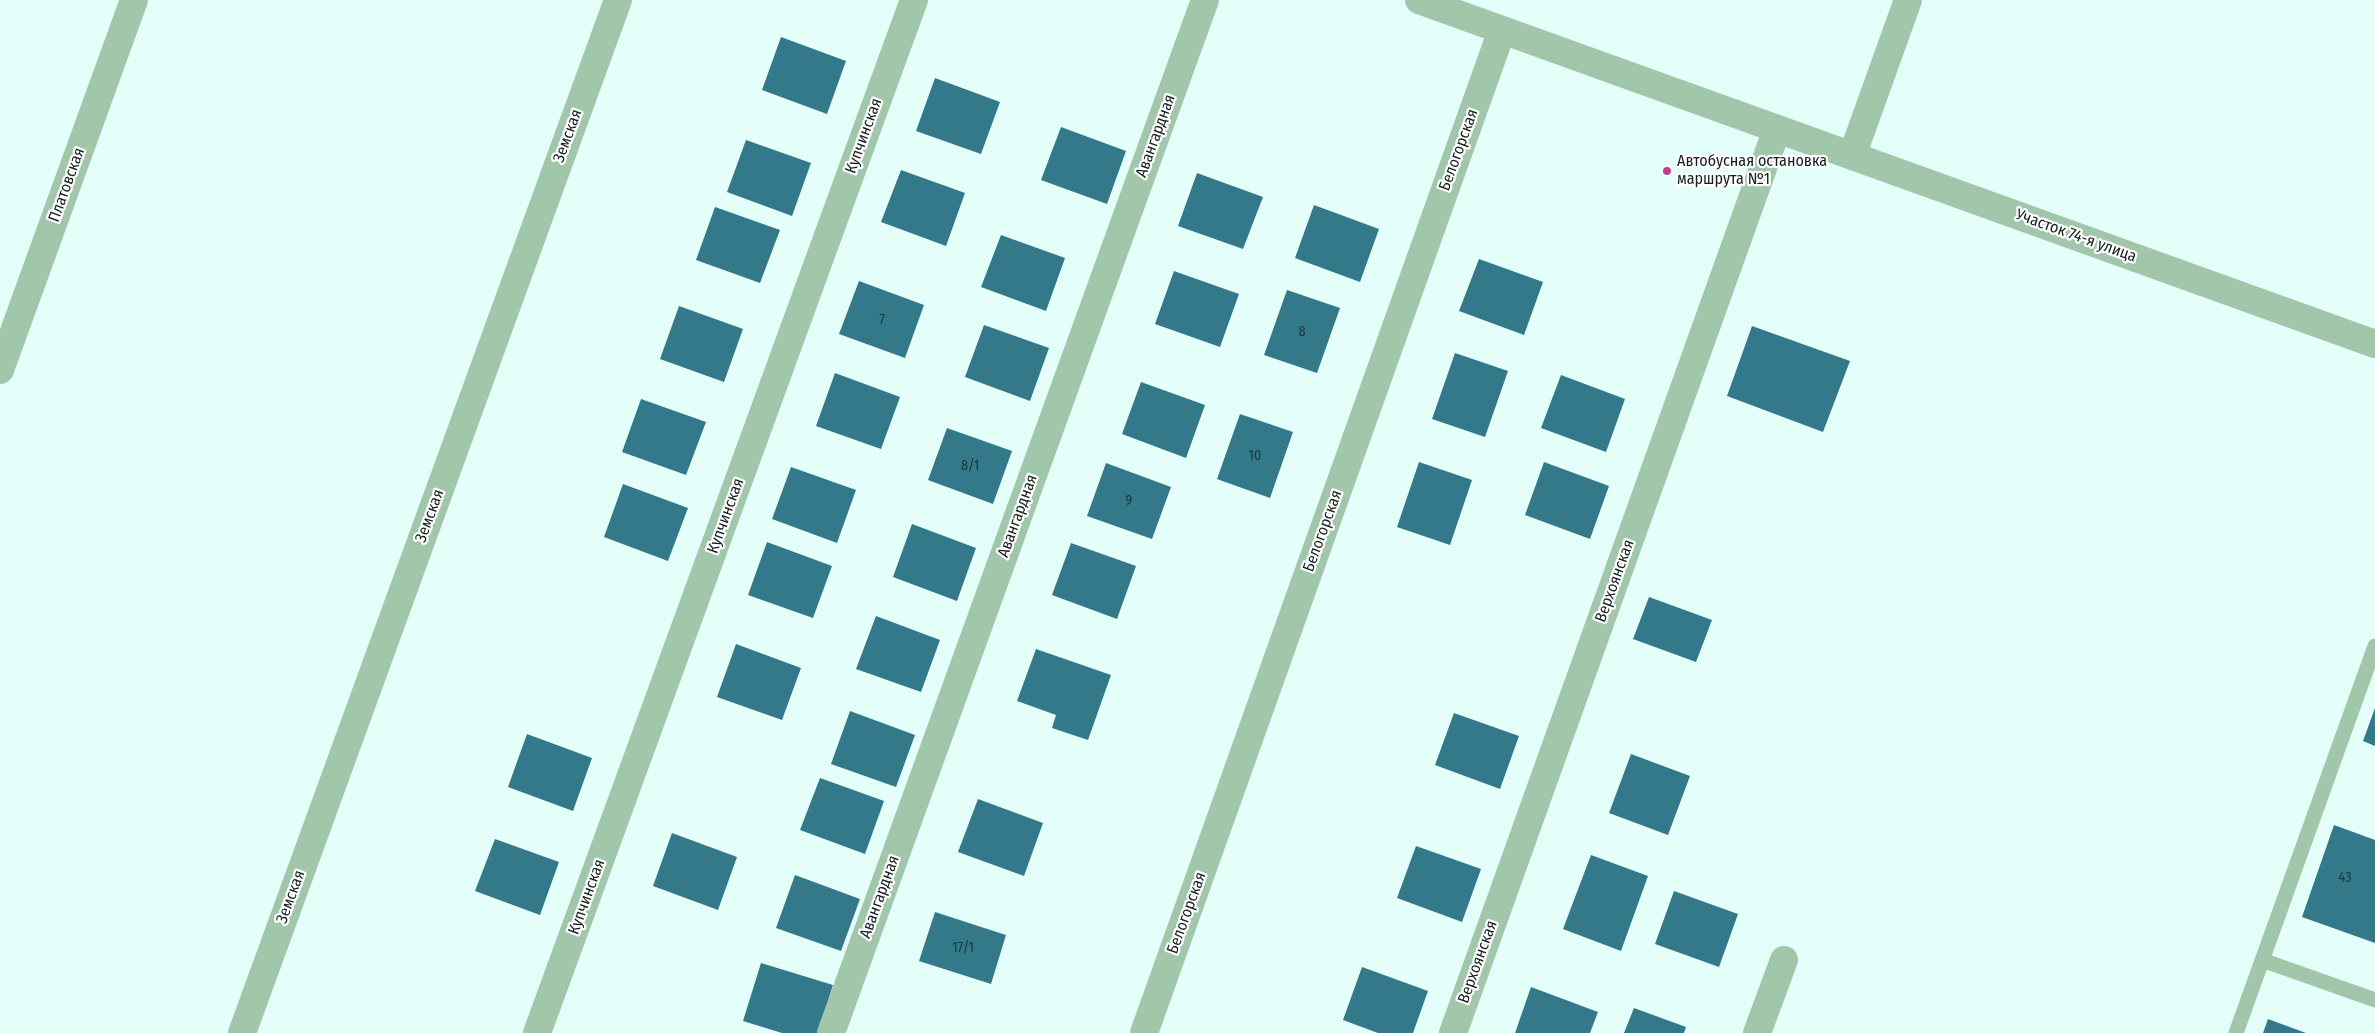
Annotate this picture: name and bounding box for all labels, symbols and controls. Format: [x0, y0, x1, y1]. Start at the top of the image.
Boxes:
street label: Авангардная [1132, 92, 1180, 180]
street label: Купчинская [841, 96, 887, 176]
street label: Земская [550, 107, 586, 165]
street label: Белогорская [1435, 107, 1483, 193]
street label: Платовская [45, 145, 89, 225]
place label: Автобусная остановка маршрута №1 [1677, 152, 1827, 190]
marker: Автобусная остановка маршрута №1 [1661, 165, 1673, 177]
street label: Участок 74-я улица [2013, 205, 2139, 267]
house number: 7 [879, 312, 885, 328]
house number: 8 [1299, 324, 1305, 340]
house number: 10 [1249, 448, 1261, 464]
house number: 8/1 [961, 458, 979, 474]
street label: Авангардная [994, 472, 1042, 560]
street label: Купчинская [703, 476, 749, 556]
street label: Земская [412, 487, 448, 545]
street label: Белогорская [1299, 488, 1347, 574]
house number: 9 [1126, 493, 1132, 509]
street label: Верхоянская [1591, 537, 1639, 625]
street label: Авангардная [856, 853, 904, 941]
street label: Купчинская [564, 857, 610, 937]
street label: Земская [273, 868, 309, 926]
street label: Белогорская [1163, 870, 1211, 956]
house number: 43 [2339, 870, 2351, 886]
street label: Верхоянская [1454, 918, 1502, 1006]
house number: 17/1 [952, 940, 974, 956]

